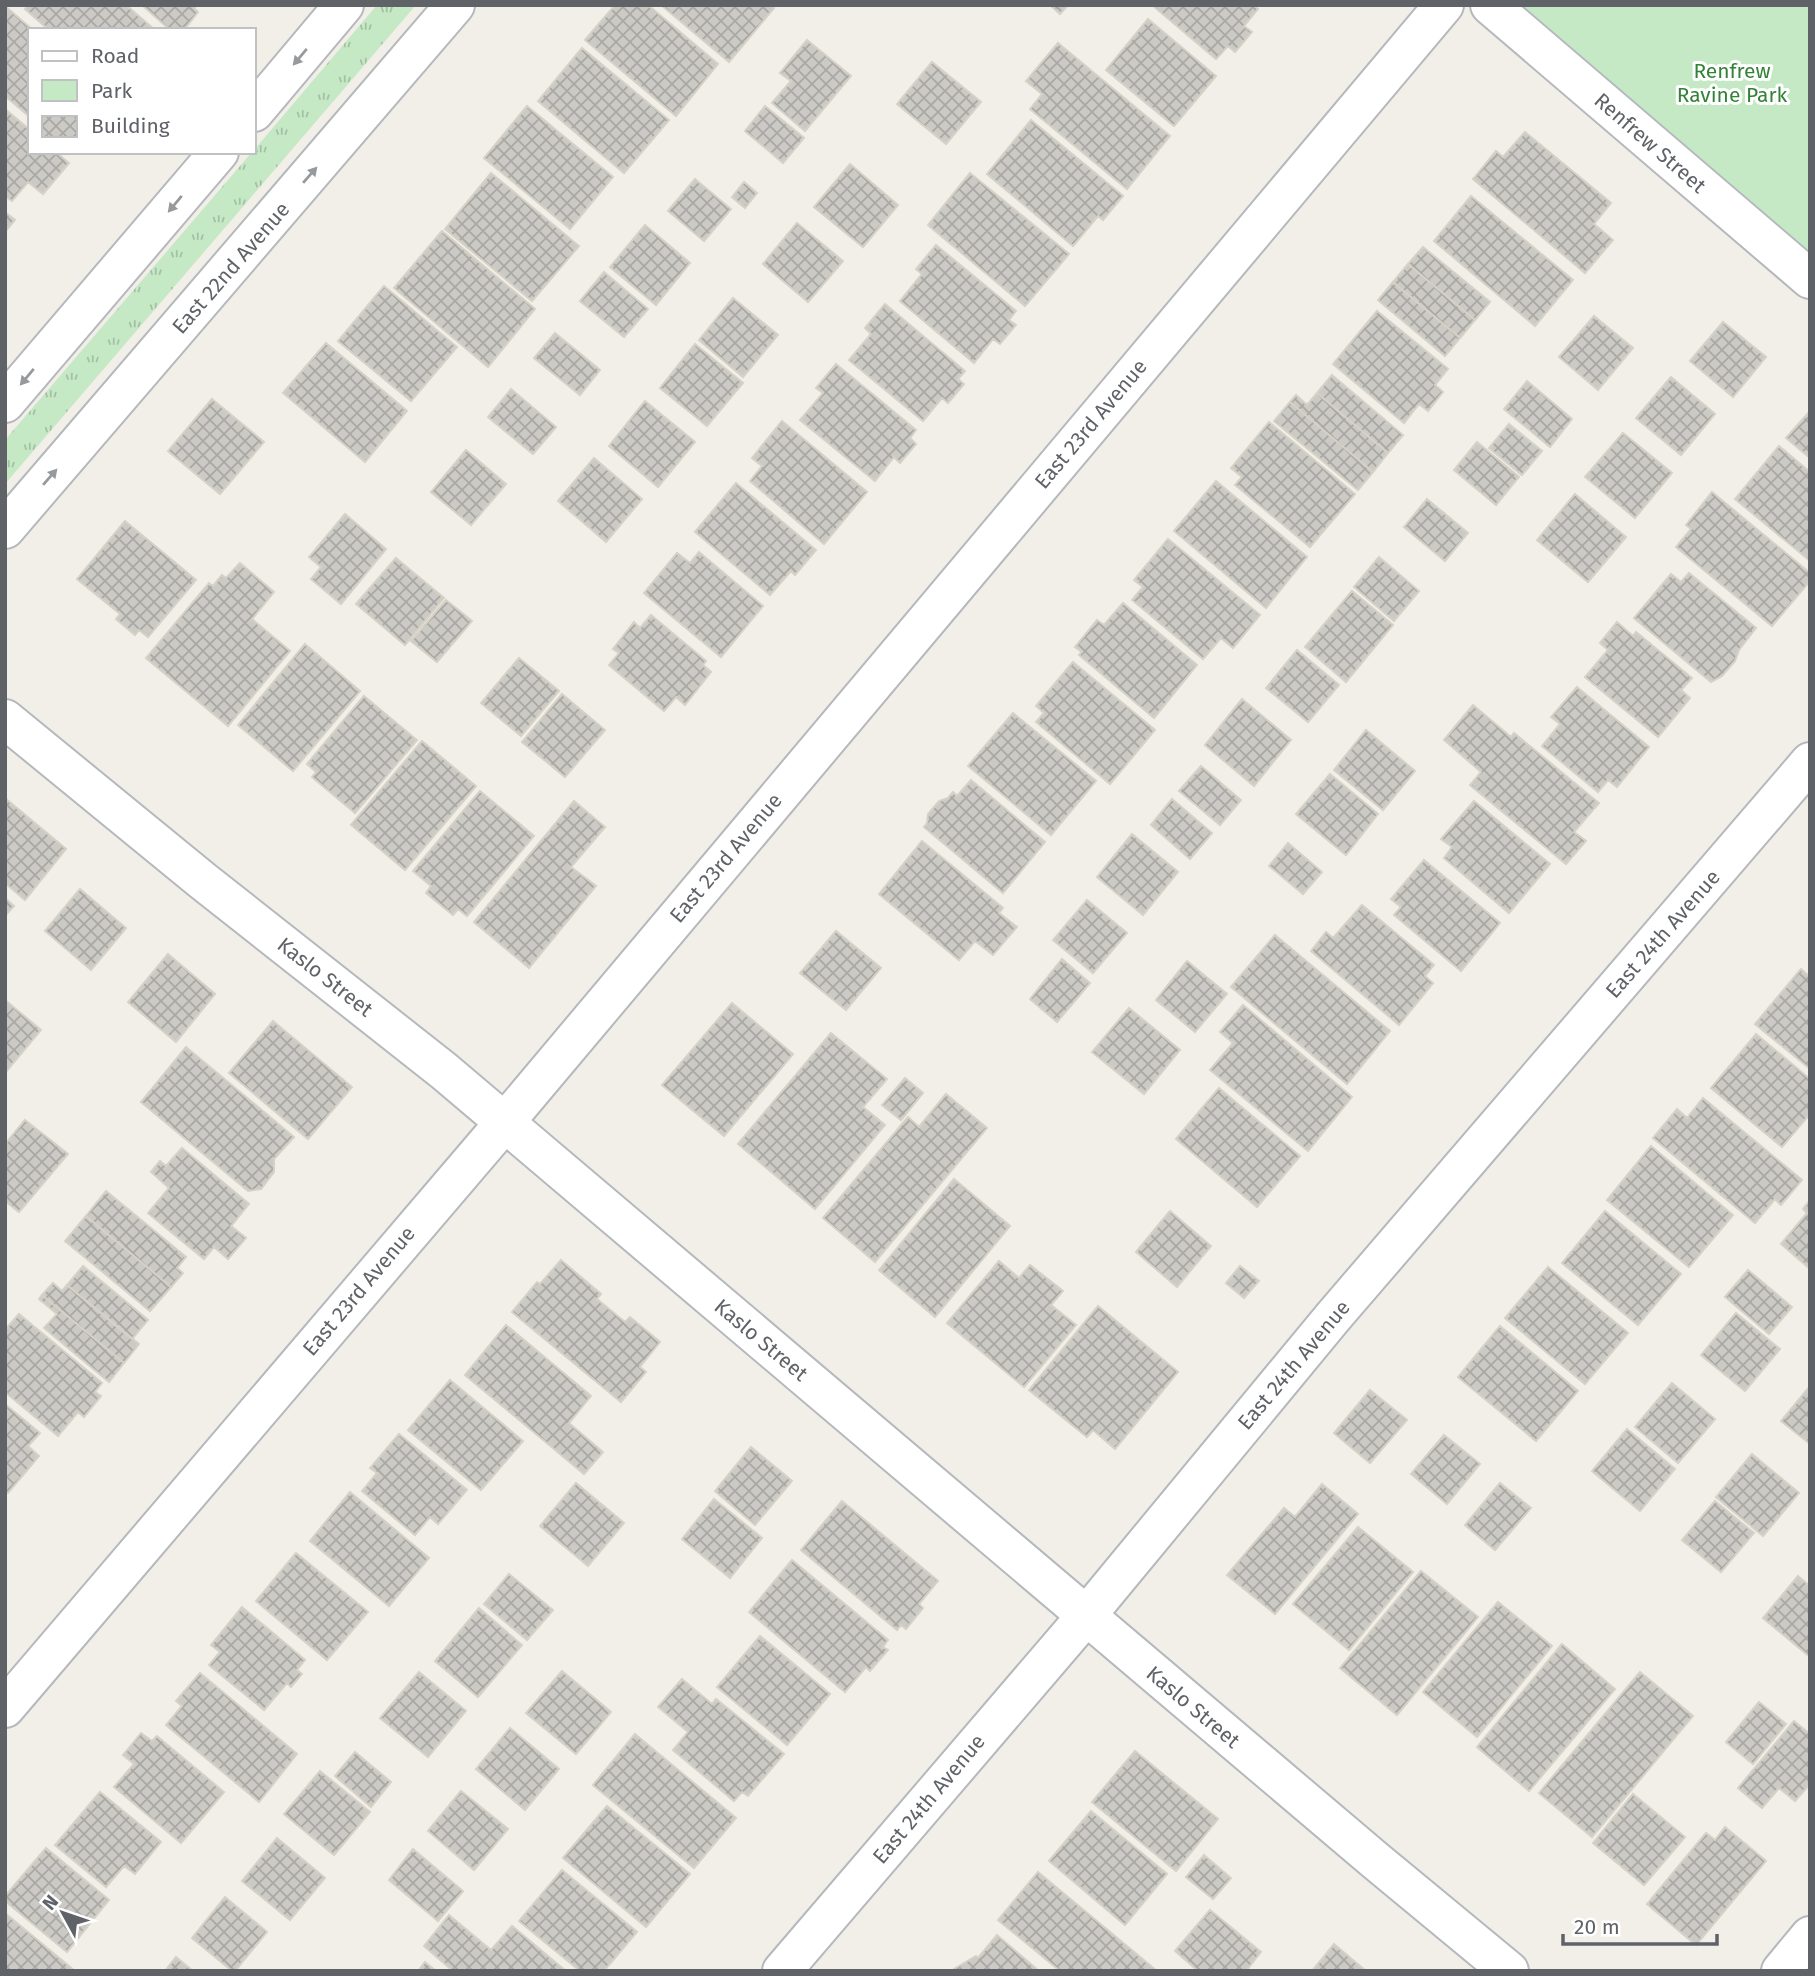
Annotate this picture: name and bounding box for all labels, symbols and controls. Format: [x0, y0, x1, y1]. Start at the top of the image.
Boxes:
legend [28, 28, 256, 154]
text: Road [91, 43, 139, 69]
one-way arrow [292, 48, 308, 66]
park label: Renfrew Ravine Park [1677, 58, 1787, 108]
text: Park [91, 78, 133, 104]
street label: Renfrew Street [1589, 87, 1712, 199]
text: Building [91, 113, 170, 139]
one-way arrow [302, 166, 317, 183]
one-way arrow [167, 195, 183, 213]
street label: East 22nd Avenue [167, 197, 295, 339]
street label: East 23rd Avenue [1029, 354, 1153, 494]
one-way arrow [20, 369, 35, 386]
one-way arrow [42, 469, 57, 486]
street label: East 23rd Avenue [664, 788, 788, 928]
street label: East 24th Avenue [1600, 865, 1726, 1003]
street label: Kaslo Street [272, 932, 378, 1023]
street label: East 23rd Avenue [297, 1221, 421, 1361]
street label: Kaslo Street [709, 1293, 813, 1387]
street label: East 24th Avenue [1232, 1295, 1356, 1435]
street label: Kaslo Street [1141, 1660, 1245, 1754]
street label: East 24th Avenue [867, 1729, 991, 1869]
north arrow [28, 1878, 98, 1948]
text: N [37, 1890, 63, 1915]
scale bar [1563, 1902, 1717, 1946]
text: 20 m [1574, 1914, 1620, 1940]

